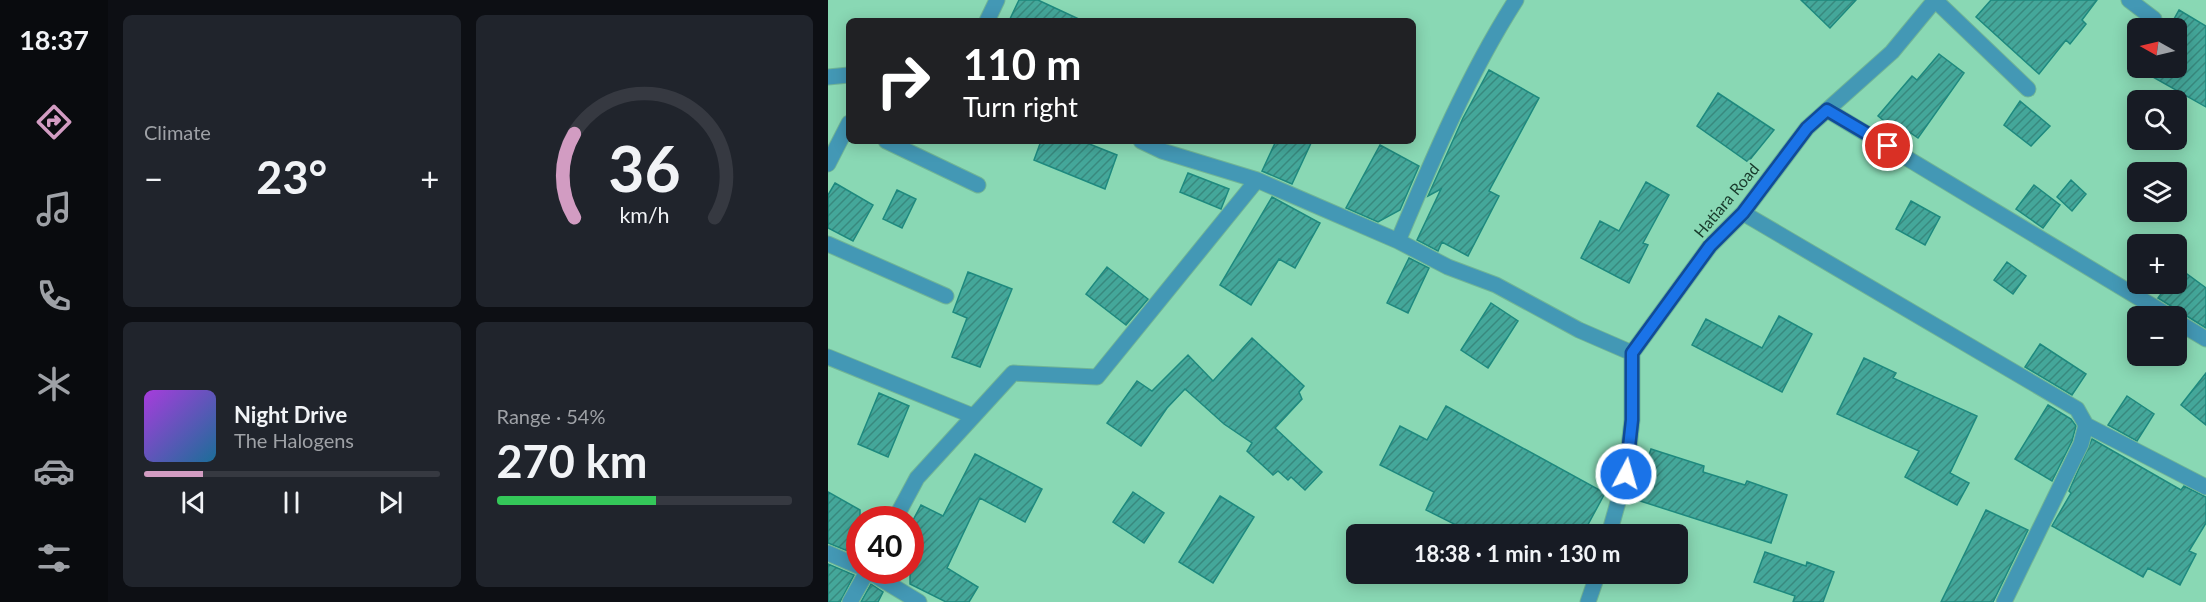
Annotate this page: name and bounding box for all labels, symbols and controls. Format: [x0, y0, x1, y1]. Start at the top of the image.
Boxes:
north arrow [2127, 18, 2187, 78]
map controls [2127, 18, 2187, 366]
text: 18:37 [19, 23, 89, 56]
text: 110 m [963, 39, 1081, 89]
icon: right [864, 42, 942, 120]
text: Turn right [963, 90, 1078, 123]
button: search [2127, 90, 2187, 150]
icon: directions [33, 101, 75, 143]
text: Climate [144, 120, 211, 144]
pin [1862, 120, 1913, 171]
icon: arrive [1871, 129, 1904, 162]
text: 36 [608, 130, 680, 205]
text: 23° [256, 150, 327, 204]
text: − [144, 158, 163, 198]
text: + [420, 158, 440, 198]
street label: Hatiara Road [1690, 159, 1762, 241]
button: layers [2127, 162, 2187, 222]
icon: music [33, 188, 75, 230]
text: km/h [619, 202, 669, 228]
button: + [2127, 234, 2187, 294]
icon: phone [33, 275, 75, 317]
button: − [2127, 306, 2187, 366]
icon: climate [33, 363, 75, 405]
text: Night Drive [234, 401, 347, 428]
text: Range · 54% [497, 404, 605, 428]
text: The Halogens [234, 428, 354, 452]
text: 270 km [497, 434, 647, 488]
position arrow [1594, 442, 1658, 506]
icon: car [33, 450, 75, 492]
icon: previous [177, 486, 210, 519]
icon: pause [275, 486, 308, 519]
icon: next [374, 486, 407, 519]
speed limit sign: 40 [846, 506, 924, 584]
icon: filters [33, 537, 75, 579]
text: 18:38 · 1 min · 130 m [1414, 540, 1620, 567]

